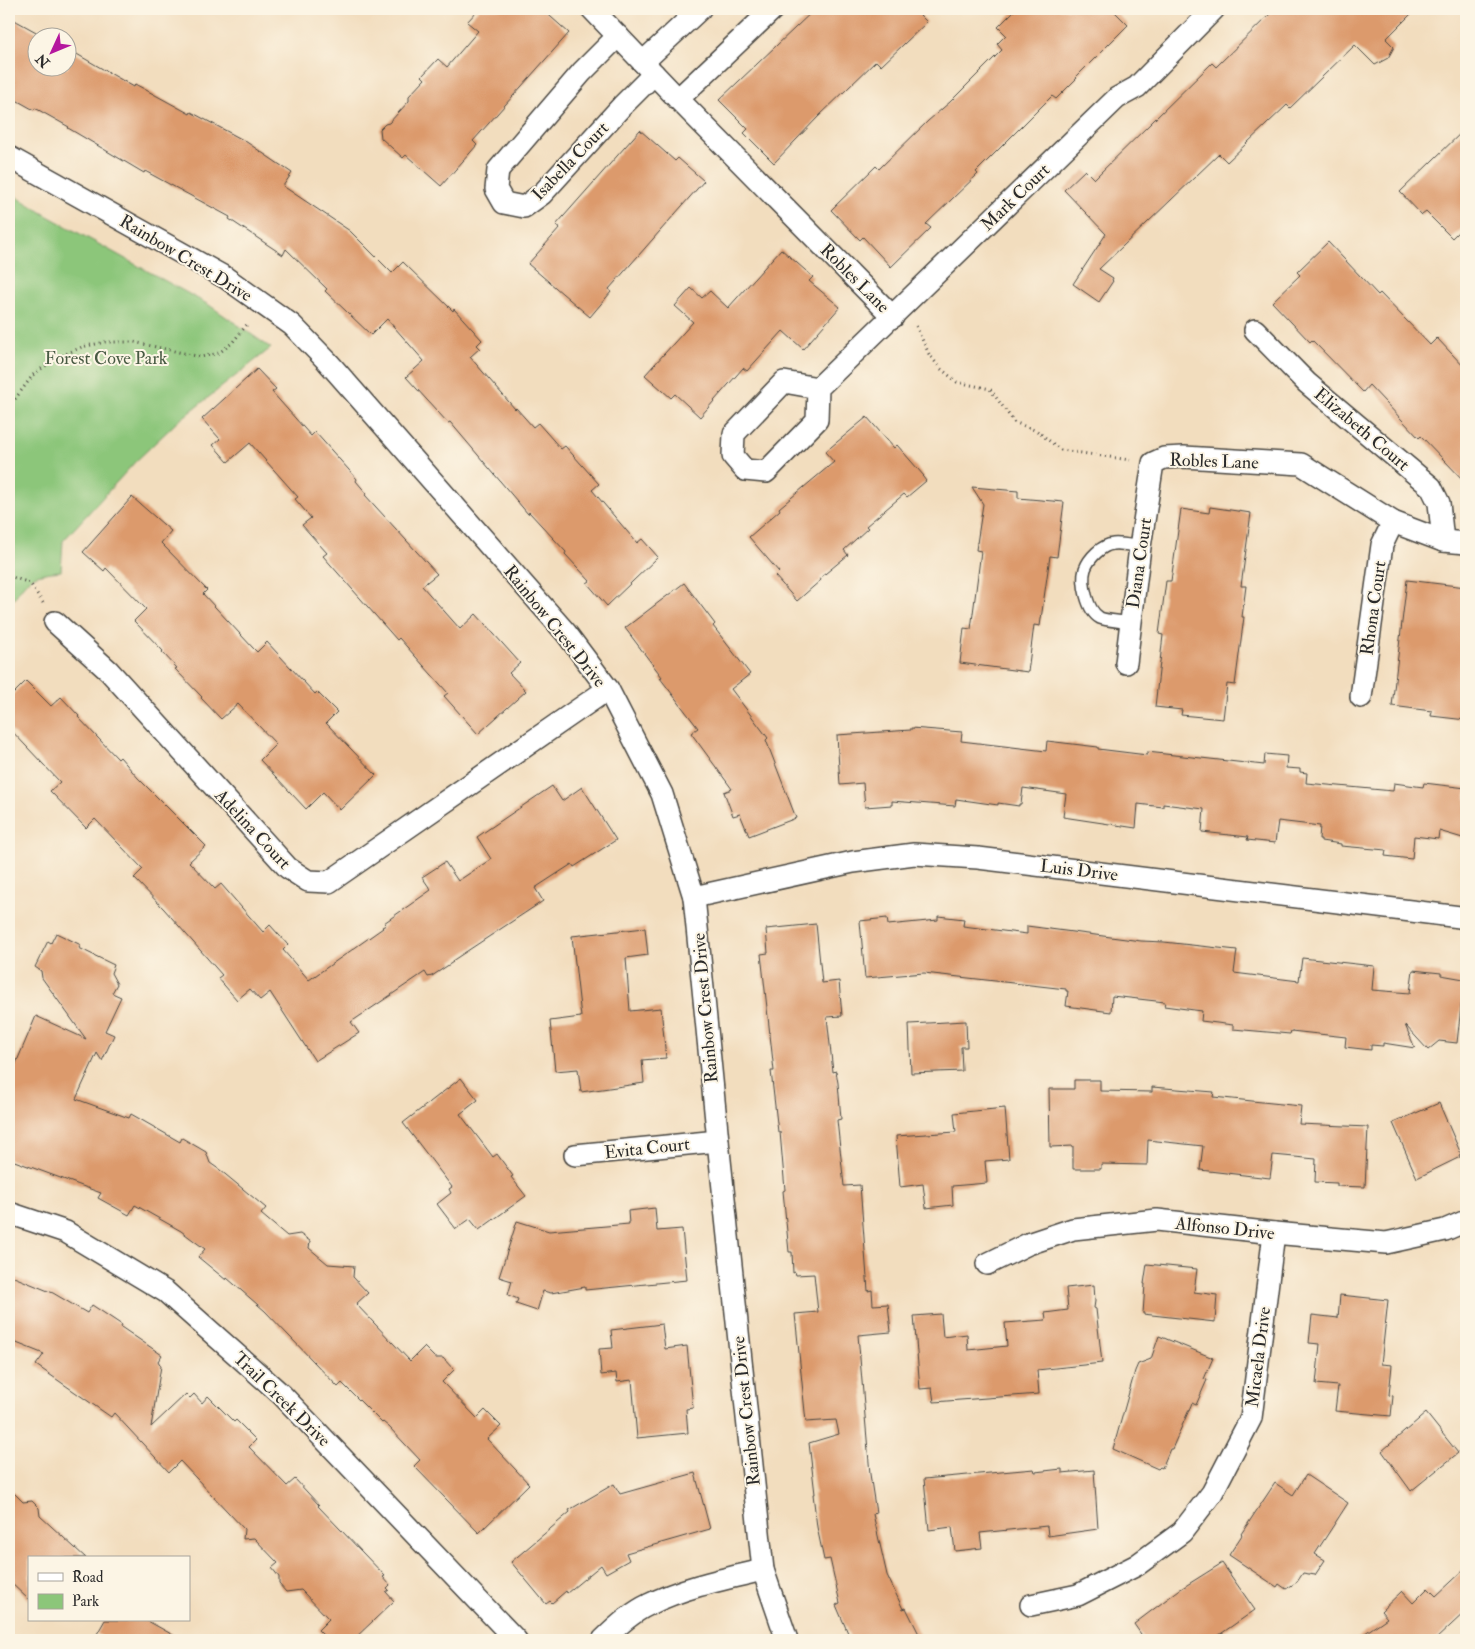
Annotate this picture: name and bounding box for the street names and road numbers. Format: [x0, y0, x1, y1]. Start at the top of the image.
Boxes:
street label: Isabella Court [527, 117, 614, 206]
street label: Mark Court [976, 159, 1055, 236]
street label: Rainbow Crest Drive [115, 210, 257, 307]
street label: Robles Lane [815, 239, 895, 318]
street label: Elizabeth Court [1309, 383, 1414, 476]
street label: Robles Lane [1169, 448, 1260, 475]
street label: Diana Court [1122, 516, 1157, 610]
street label: Rhona Court [1355, 559, 1392, 657]
street label: Rainbow Crest Drive [498, 561, 611, 692]
street label: Adelina Court [209, 784, 296, 874]
street label: Luis Drive [1039, 854, 1120, 887]
street label: Rainbow Crest Drive [687, 931, 724, 1084]
street label: Evita Court [603, 1133, 691, 1164]
street label: Alfonso Drive [1173, 1212, 1276, 1245]
street label: Micaela Drive [1241, 1305, 1276, 1409]
street label: Rainbow Crest Drive [727, 1334, 766, 1487]
street label: Trail Creek Drive [228, 1347, 336, 1452]

